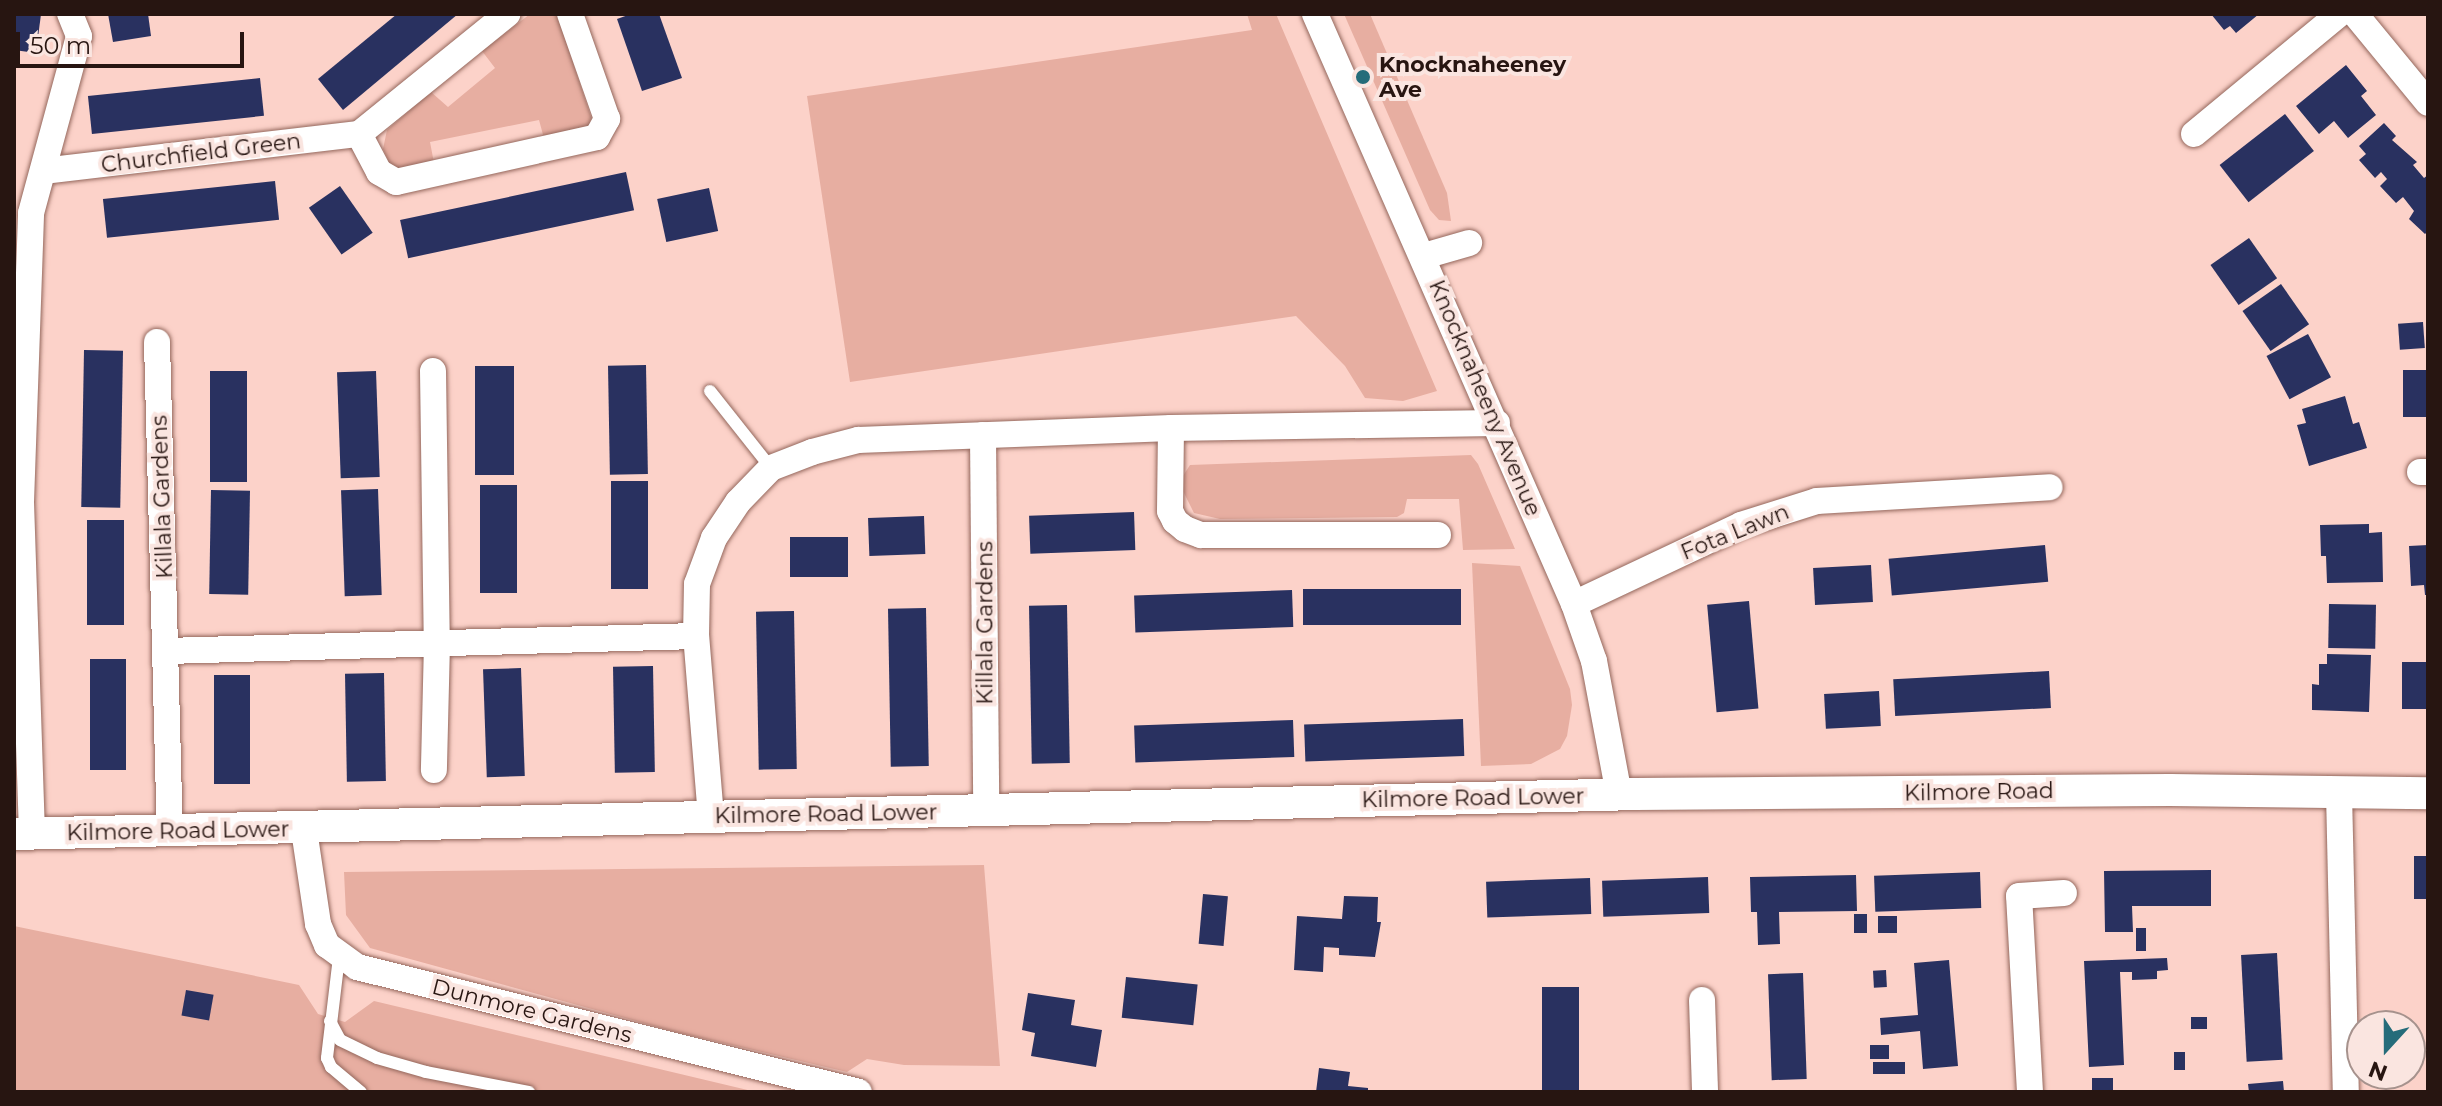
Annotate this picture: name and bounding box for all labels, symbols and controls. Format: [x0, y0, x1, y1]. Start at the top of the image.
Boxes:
scale bar [20, 16, 248, 66]
text: 50 m [30, 31, 91, 60]
place label: Knocknaheeney Ave [1379, 51, 1566, 102]
marker: Knocknaheeney Ave [1354, 68, 1372, 86]
street label: Churchfield Green [100, 128, 302, 178]
street label: Knocknaheeny Avenue [1423, 276, 1547, 520]
street label: Killala Gardens [146, 415, 178, 579]
street label: Fota Lawn [1677, 498, 1793, 566]
street label: Killala Gardens [972, 541, 998, 705]
street label: Kilmore Road [1904, 777, 2054, 807]
street label: Kilmore Road Lower [1361, 783, 1585, 813]
street label: Kilmore Road Lower [714, 799, 938, 829]
street label: Kilmore Road Lower [66, 816, 290, 846]
street label: Dunmore Gardens [429, 973, 635, 1049]
north arrow [2346, 1010, 2426, 1090]
text: N [2365, 1055, 2391, 1087]

